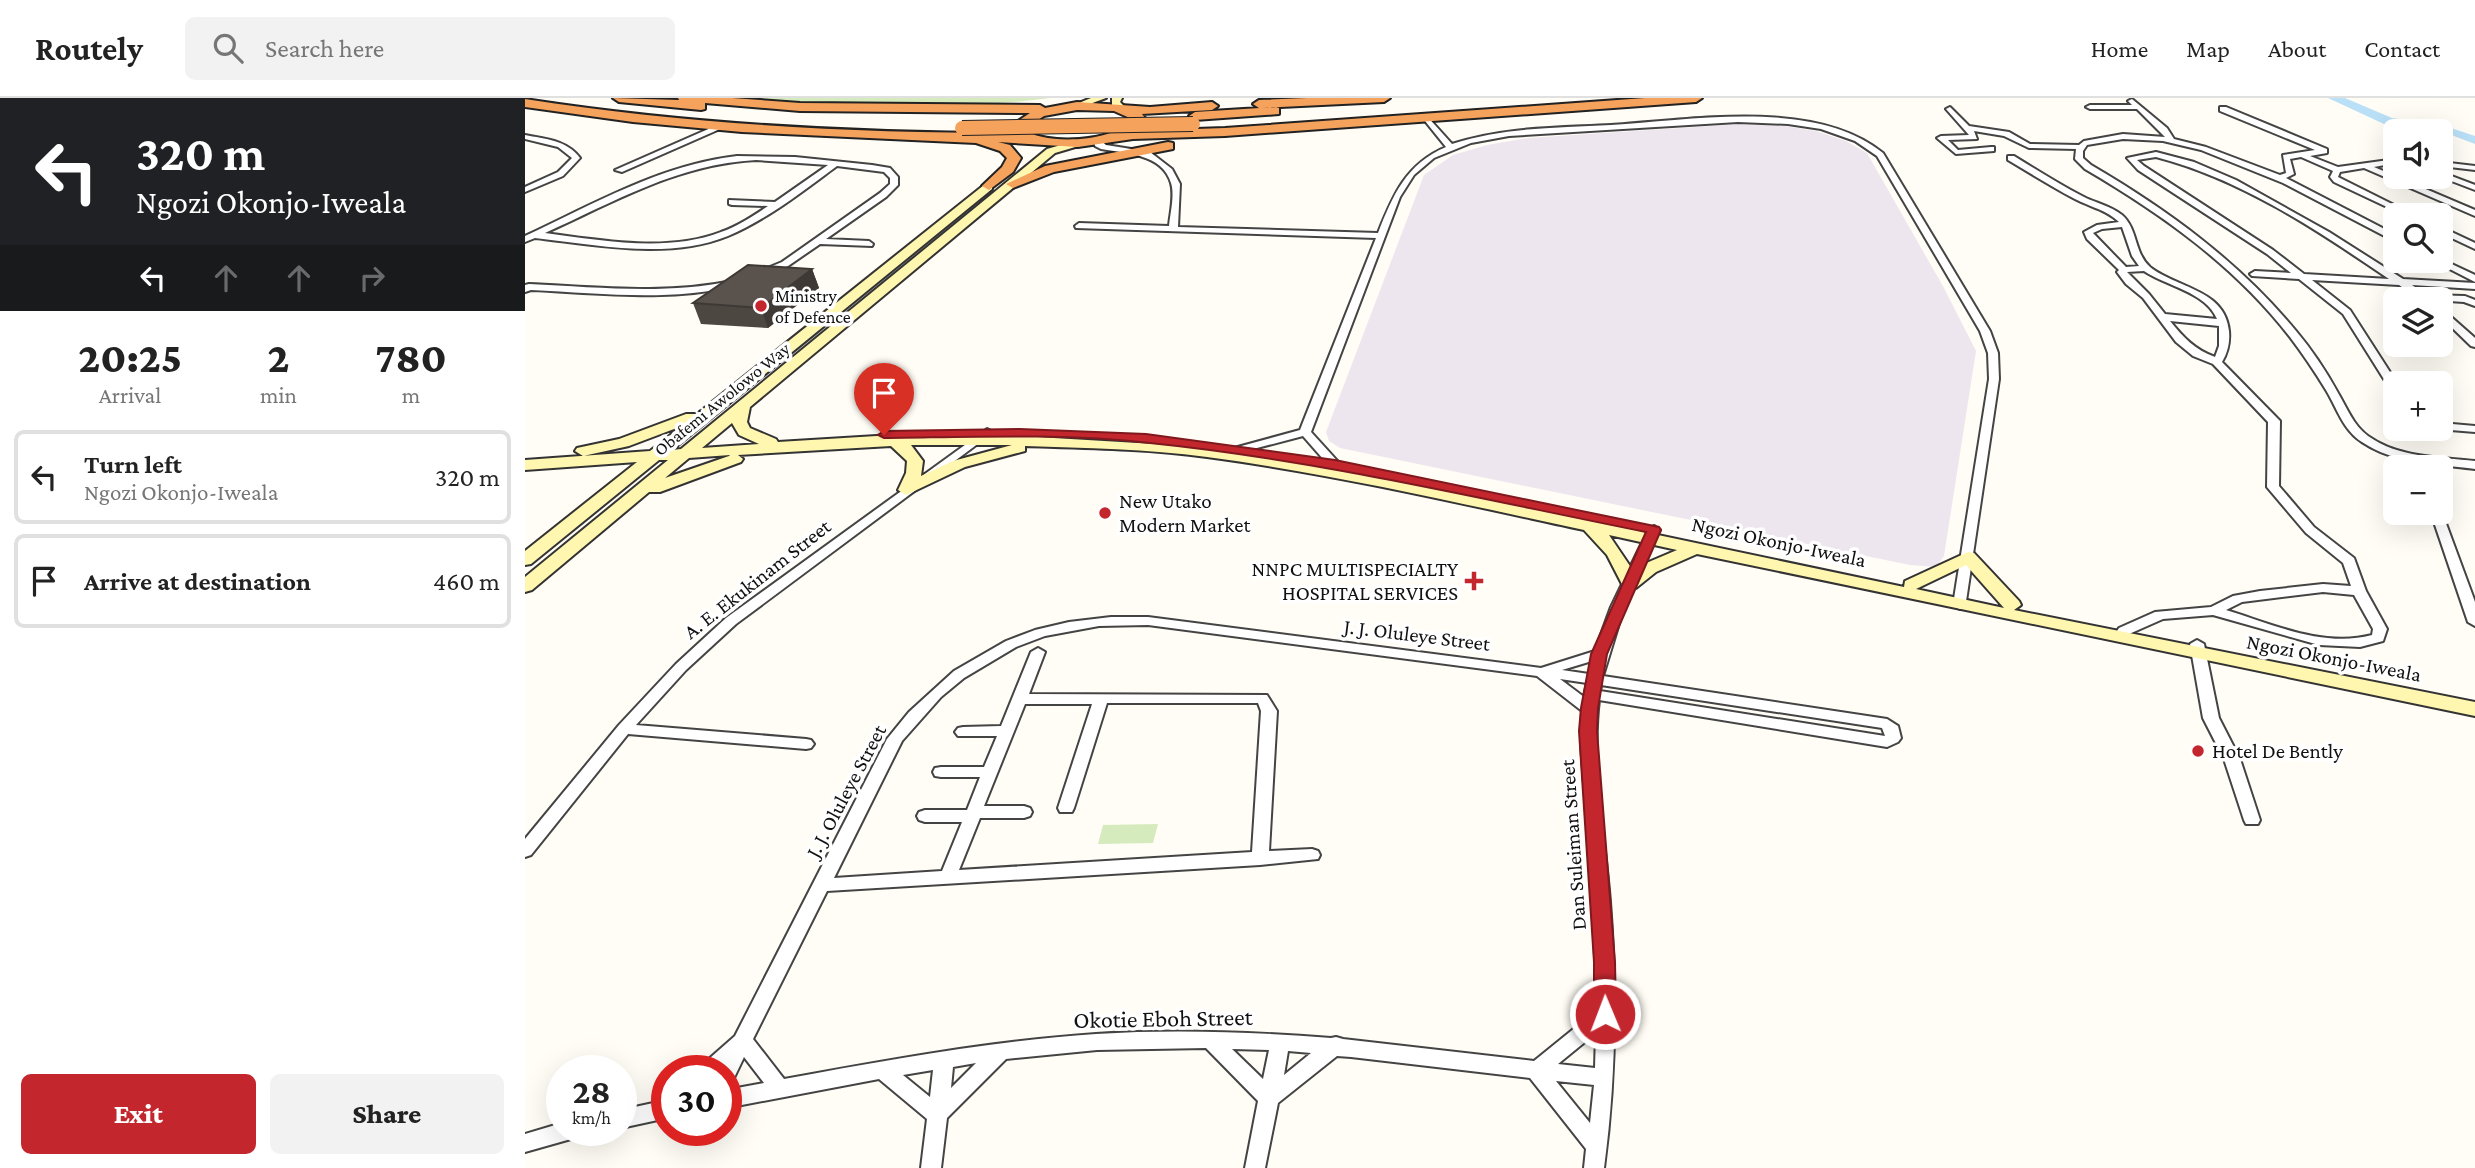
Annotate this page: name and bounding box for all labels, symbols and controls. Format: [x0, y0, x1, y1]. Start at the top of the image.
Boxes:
search box [185, 17, 675, 80]
icon: search [209, 29, 247, 67]
text: Routely [35, 30, 143, 67]
text: Search here [265, 34, 384, 63]
text: Home [2091, 35, 2148, 62]
text: Map [2186, 35, 2230, 62]
text: About [2268, 35, 2326, 62]
text: Contact [2364, 35, 2440, 62]
map controls [2383, 119, 2453, 525]
button: sound [2383, 119, 2453, 189]
icon: left [21, 126, 112, 217]
text: 320 m [136, 126, 265, 181]
text: Ngozi Okonjo-Iweala [136, 184, 406, 220]
button: search [2383, 203, 2453, 273]
icon: left [134, 259, 172, 297]
icon: ahead [207, 259, 245, 297]
icon: ahead [280, 259, 318, 297]
icon: right [353, 259, 391, 297]
place label: Ministry of Defence [775, 286, 851, 327]
button: layers [2383, 287, 2453, 357]
marker: Ministry of Defence [753, 298, 769, 314]
text: 20:25 [78, 334, 182, 381]
text: 2 [267, 334, 289, 381]
text: 780 [375, 334, 447, 381]
street label: Obafemi Awolowo Way [650, 338, 794, 460]
pin [854, 363, 914, 435]
button: + [2383, 371, 2453, 441]
icon: arrive [865, 374, 903, 412]
text: Arrival [99, 382, 161, 408]
text: min [260, 382, 297, 408]
text: m [402, 382, 420, 408]
text: Turn left [84, 450, 182, 479]
button: − [2383, 455, 2453, 525]
icon: left [25, 458, 63, 496]
text: 320 m [435, 463, 500, 492]
text: Ngozi Okonjo-Iweala [84, 479, 278, 505]
place label: New Utako Modern Market [1119, 489, 1251, 537]
marker: New Utako Modern Market [1097, 505, 1113, 521]
street label: Ngozi Okonjo-Iweala [1690, 512, 1869, 572]
street label: A. E. Ekukinam Street [679, 514, 836, 644]
place label: NNPC MULTISPECIALTY HOSPITAL SERVICES [1251, 557, 1459, 605]
icon: arrive [25, 562, 63, 600]
text: Arrive at destination [84, 567, 311, 596]
text: 460 m [433, 567, 500, 596]
marker: NNPC MULTISPECIALTY HOSPITAL SERVICES [1464, 571, 1484, 591]
street label: J. J. Oluleye Street [1341, 614, 1492, 656]
street label: Ngozi Okonjo-Iweala [2245, 629, 2424, 687]
street label: J. J. Oluleye Street [800, 720, 892, 863]
place label: Hotel De Bently [2212, 739, 2343, 763]
marker: Hotel De Bently [2190, 743, 2206, 759]
street label: Dan Suleiman Street [1555, 758, 1591, 931]
position arrow [1568, 977, 1642, 1051]
street label: Okotie Eboh Street [1073, 1003, 1254, 1033]
speed limit sign: 30 [651, 1055, 742, 1146]
text: 28 [572, 1072, 611, 1111]
button: Exit [21, 1074, 256, 1154]
button: Share [270, 1074, 504, 1154]
text: km/h [572, 1108, 611, 1128]

